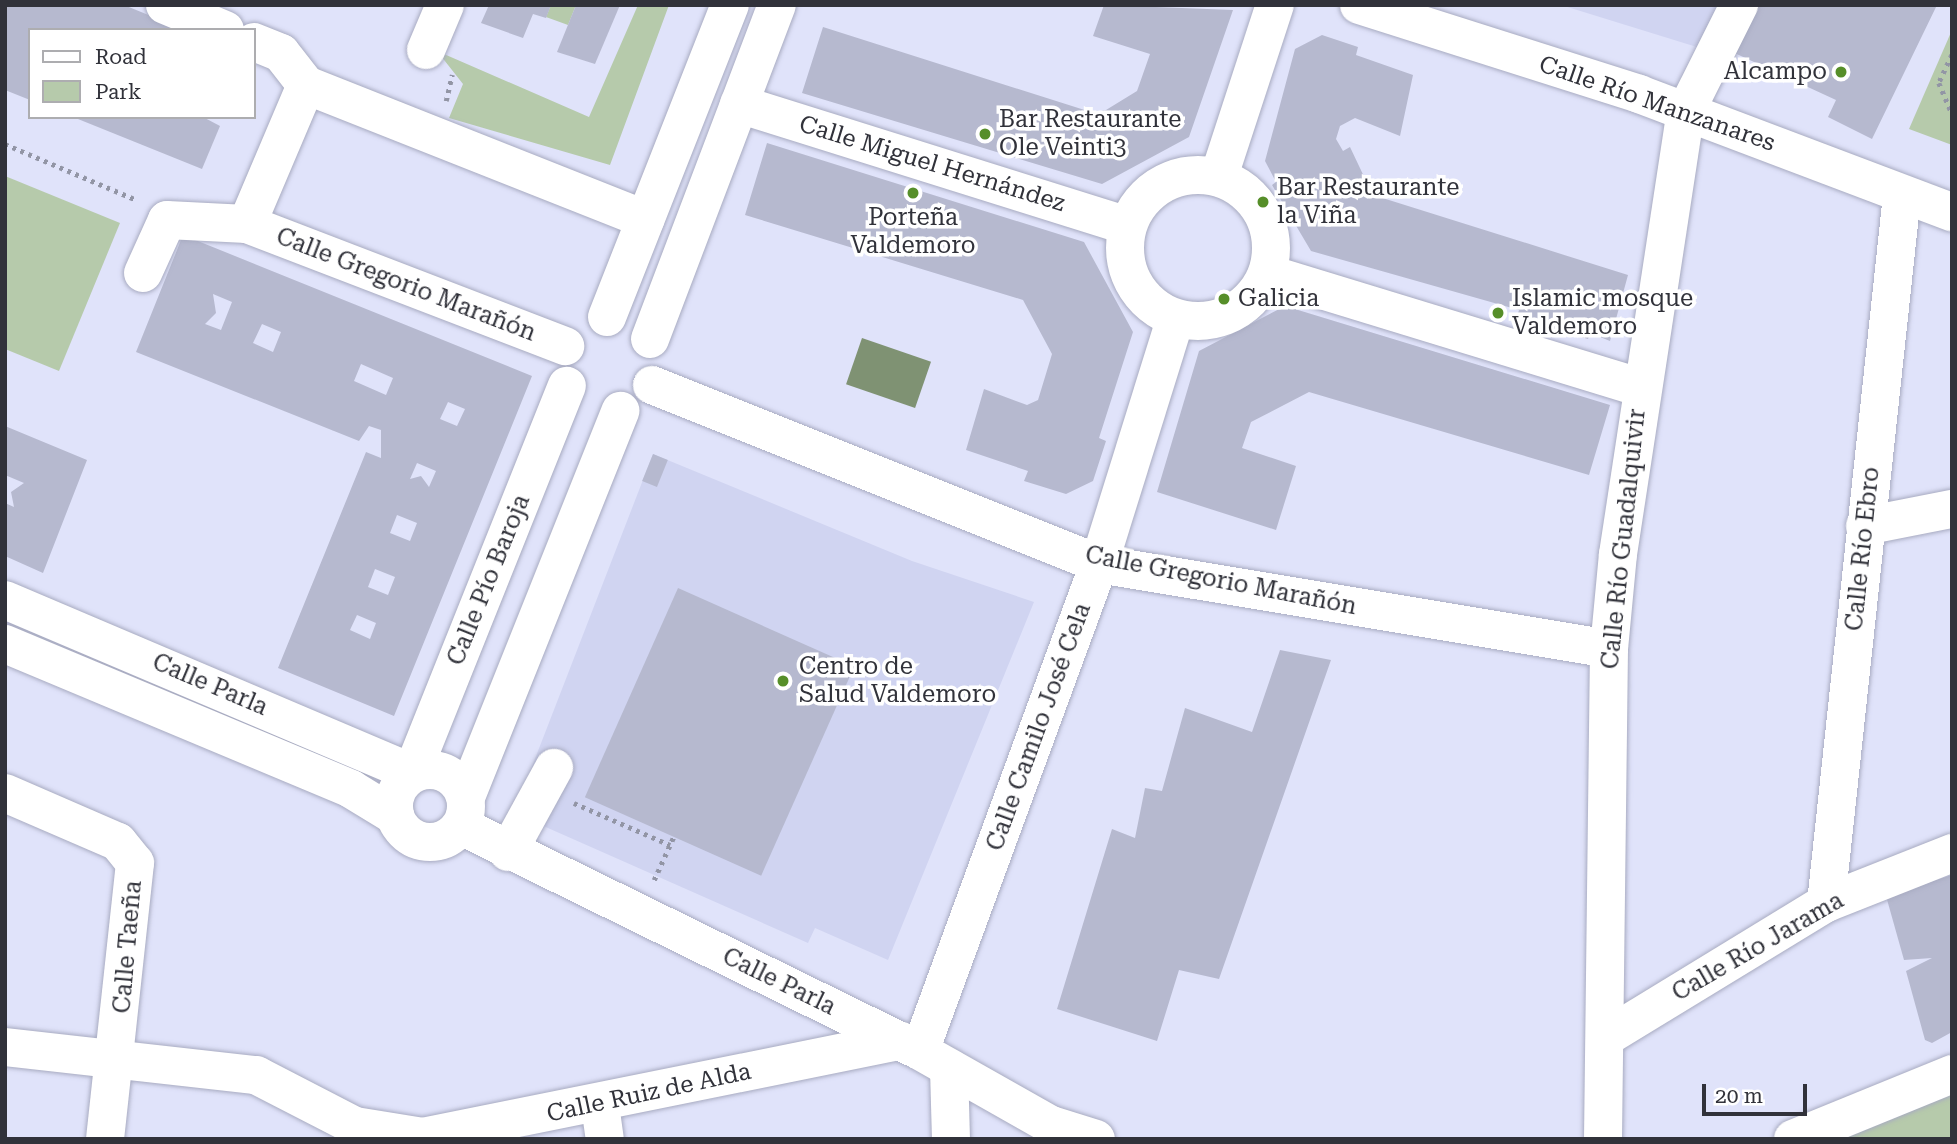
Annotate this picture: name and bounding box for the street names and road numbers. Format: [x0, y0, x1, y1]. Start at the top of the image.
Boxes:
street label: Calle Río Manzanares [1535, 50, 1779, 158]
street label: Calle Miguel Hernández [796, 110, 1068, 218]
street label: Calle Gregorio Marañón [272, 222, 540, 348]
street label: Calle Río Guadalquivir [1596, 407, 1652, 671]
street label: Calle Río Ebro [1840, 466, 1886, 632]
street label: Calle Pío Baroja [442, 490, 536, 670]
street label: Calle Gregorio Marañón [1083, 541, 1359, 621]
street label: Calle Camilo José Cela [981, 599, 1097, 855]
street label: Calle Parla [148, 648, 272, 722]
street label: Calle Taeña [108, 879, 148, 1015]
street label: Calle Río Jarama [1667, 886, 1849, 1008]
street label: Calle Parla [718, 942, 840, 1022]
street label: Calle Ruiz de Alda [544, 1057, 754, 1129]

